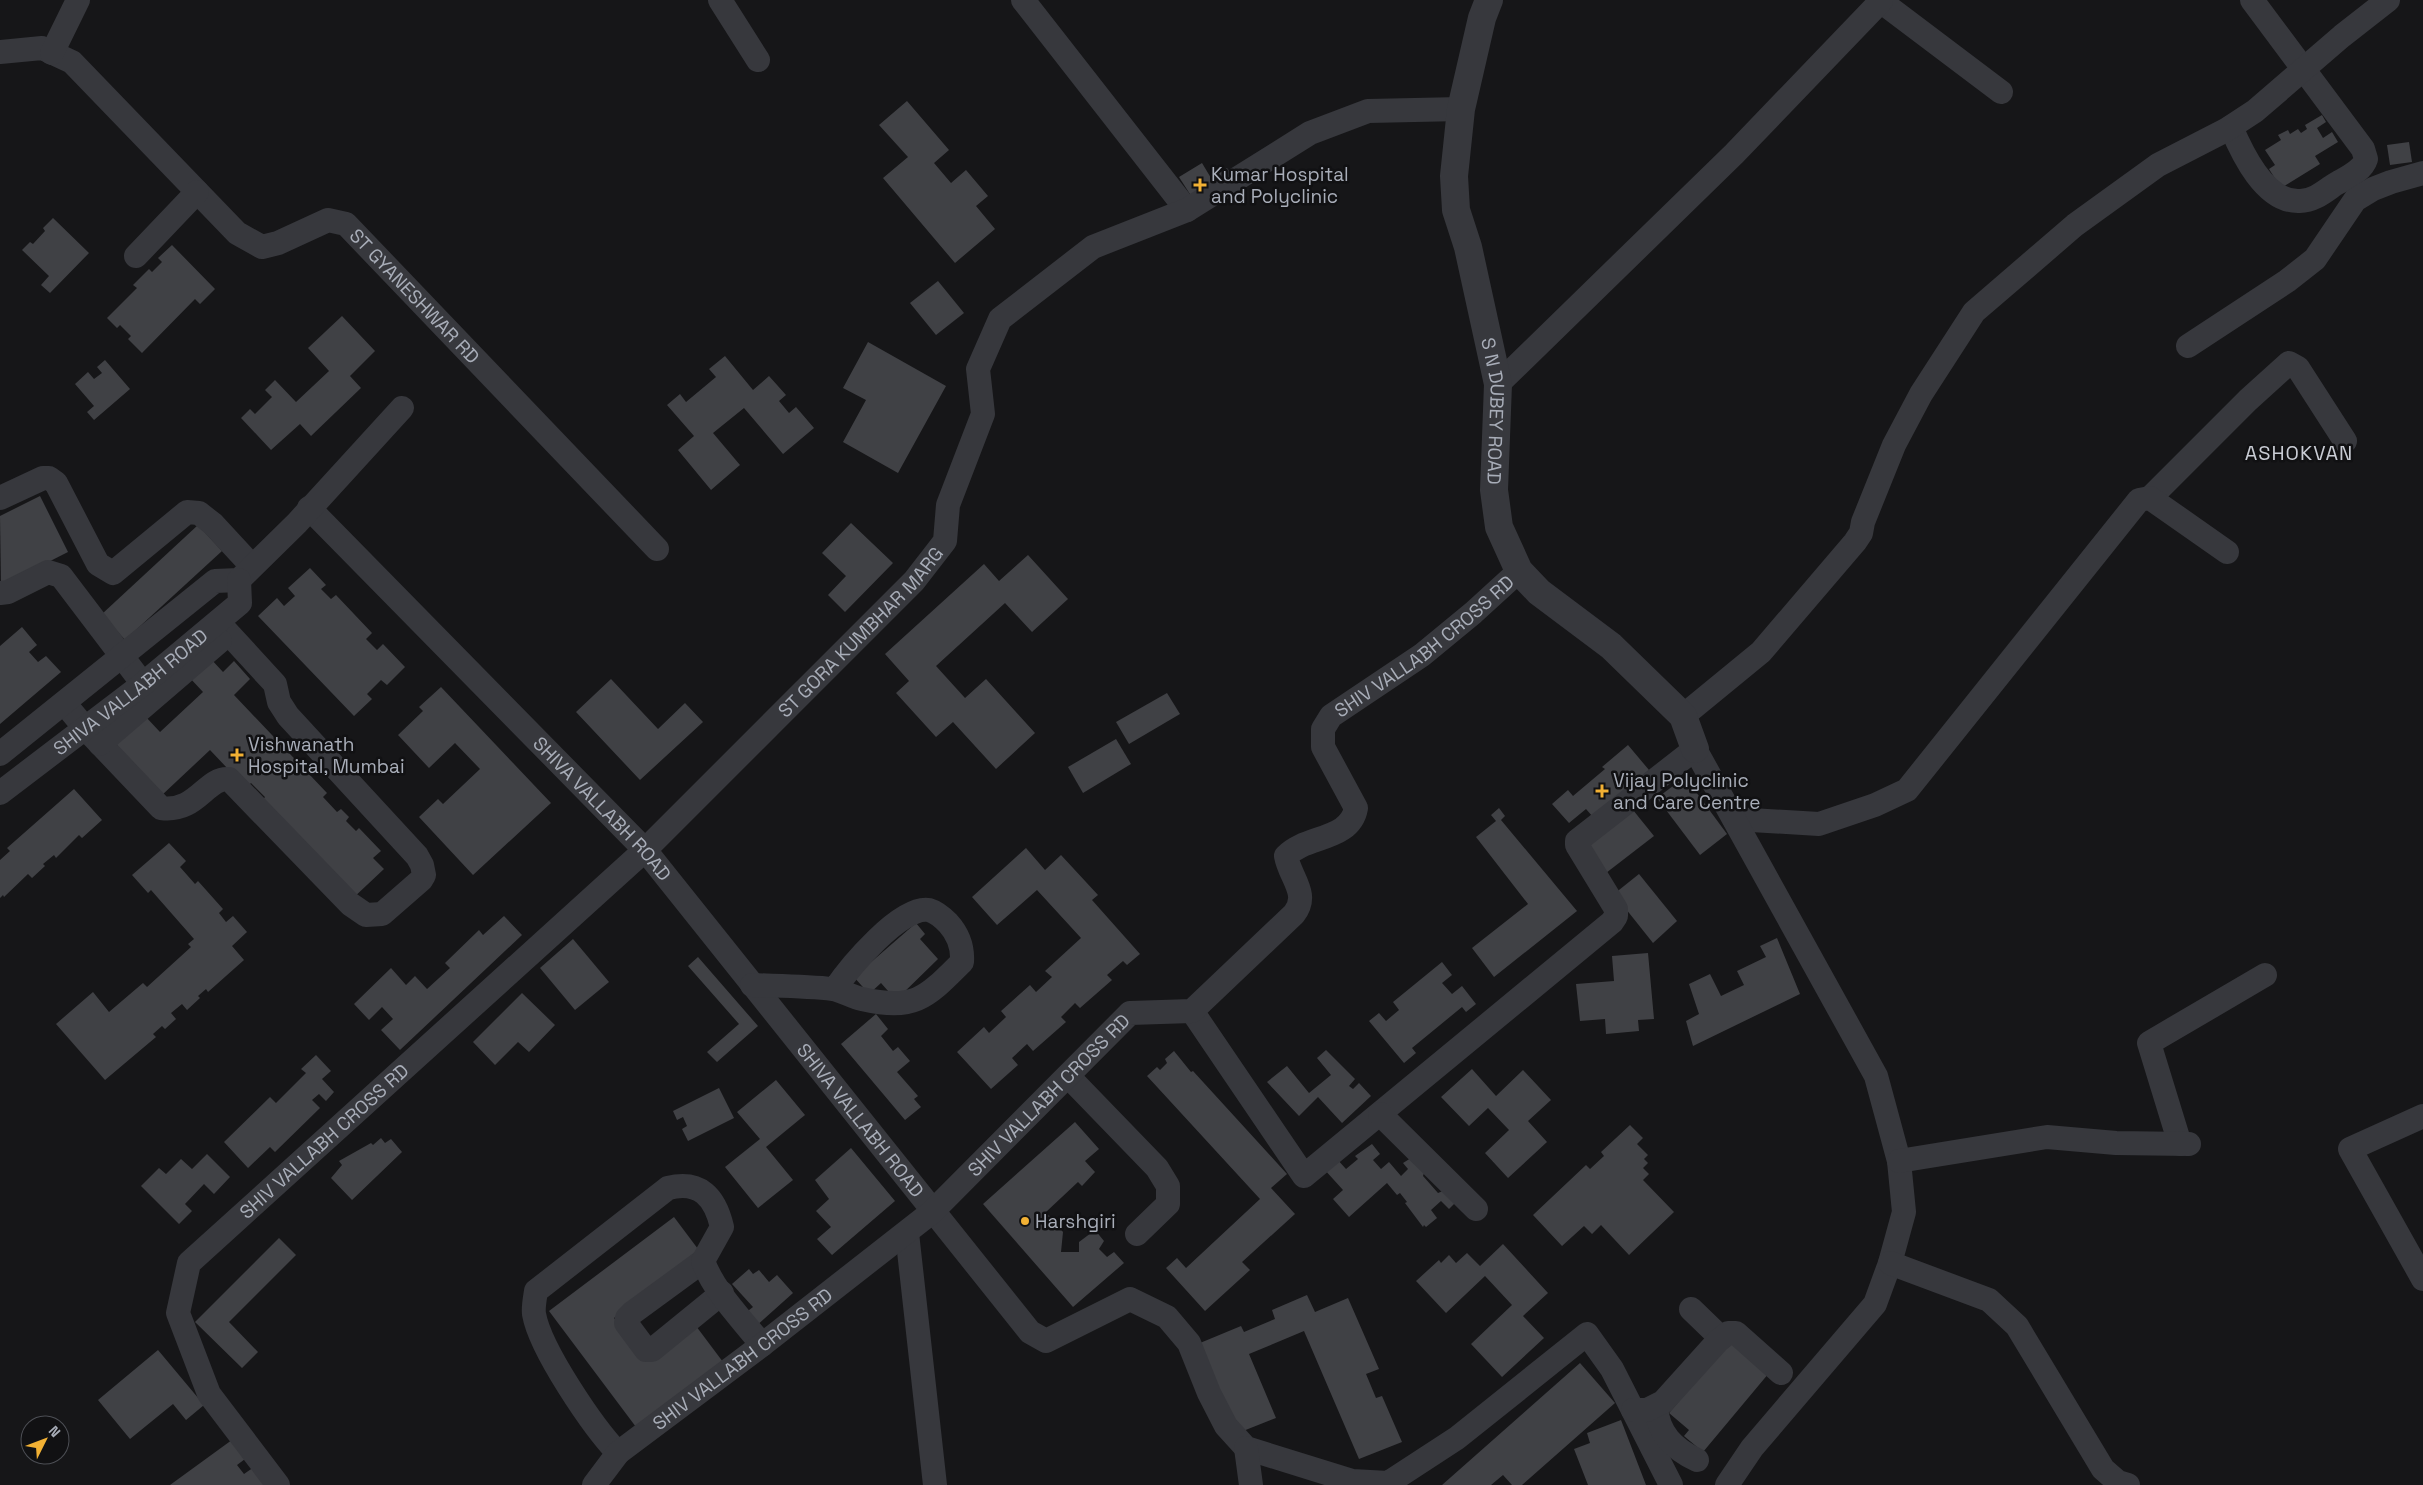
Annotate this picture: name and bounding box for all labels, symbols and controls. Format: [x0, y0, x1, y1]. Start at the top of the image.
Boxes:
place label: Kumar Hospital and Polyclinic [1211, 162, 1349, 209]
marker: Kumar Hospital and Polyclinic [1193, 178, 1207, 192]
street label: ST GYANESHWAR RD [344, 223, 485, 369]
street label: S N DUBEY ROAD [1476, 335, 1511, 485]
district label: ASHOKVAN [2245, 440, 2353, 466]
street label: ST GORA KUMBHAR MARG [772, 542, 949, 723]
street label: SHIV VALLABH CROSS RD [1329, 569, 1519, 723]
street label: SHIVA VALLABH ROAD [48, 623, 213, 761]
street label: SHIVA VALLABH ROAD [528, 731, 677, 886]
place label: Vishwanath Hospital, Mumbai [248, 732, 405, 779]
marker: Vishwanath Hospital, Mumbai [230, 748, 244, 762]
place label: Vijay Polyclinic and Care Centre [1613, 768, 1760, 815]
marker: Vijay Polyclinic and Care Centre [1595, 784, 1609, 798]
street label: SHIV VALLABH CROSS RD [962, 1008, 1135, 1182]
street label: SHIVA VALLABH ROAD [791, 1038, 930, 1202]
street label: SHIV VALLABH CROSS RD [234, 1058, 414, 1224]
place label: Harshgiri [1035, 1209, 1116, 1234]
marker: Harshgiri [1019, 1215, 1031, 1227]
street label: SHIV VALLABH CROSS RD [647, 1282, 837, 1435]
north arrow [20, 1415, 70, 1465]
text: N [45, 1422, 64, 1441]

